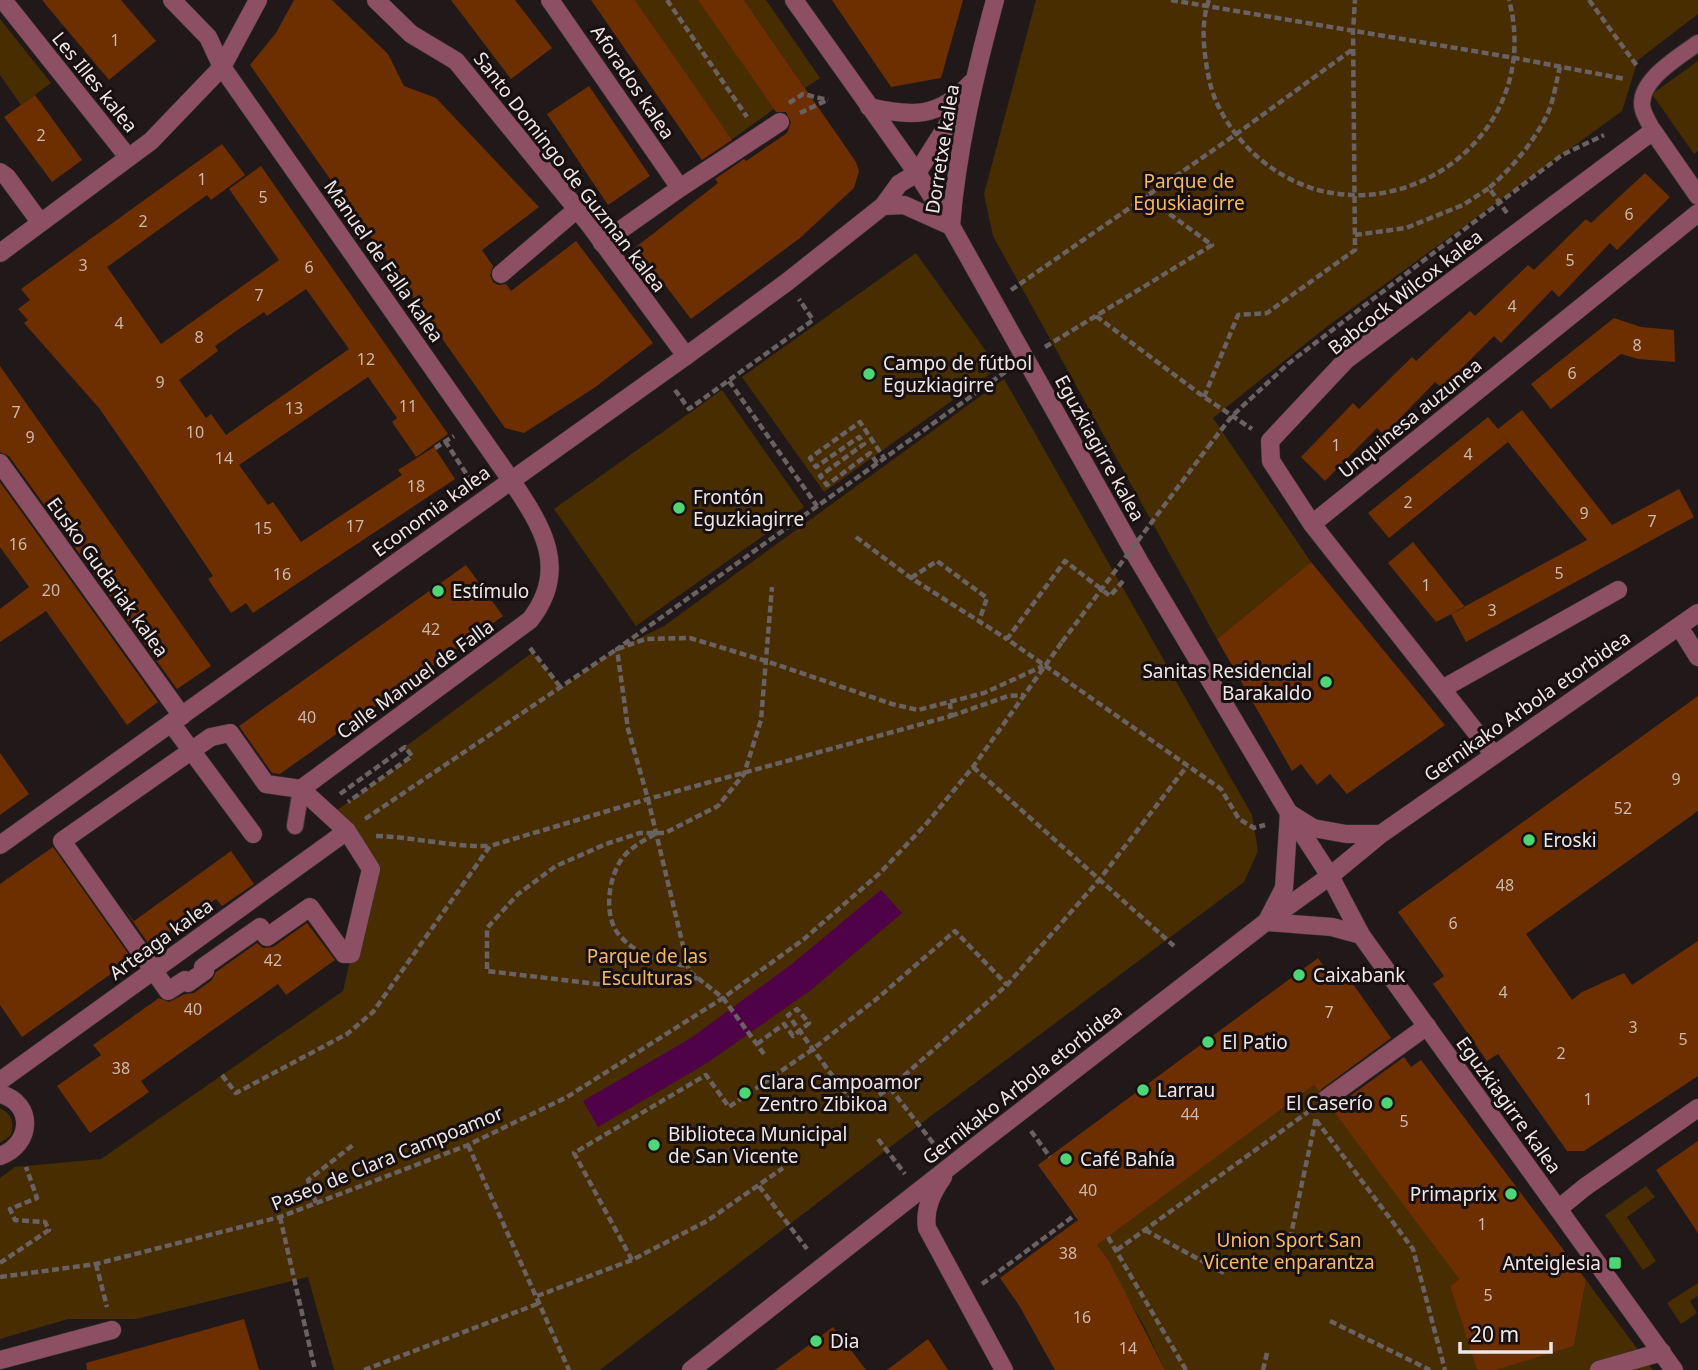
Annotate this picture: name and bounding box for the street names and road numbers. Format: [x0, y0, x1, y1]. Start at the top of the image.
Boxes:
street label: Aforados kalea [585, 20, 681, 144]
street label: Les Illes kalea [46, 26, 144, 138]
street label: Santo Domingo de Guzman kalea [468, 47, 672, 297]
street label: Dorretxe kalea [919, 82, 965, 216]
street label: Manuel de Falla kalea [318, 175, 450, 347]
street label: Babcock Wilcox kalea [1322, 223, 1488, 361]
street label: Unquinesa auzunea [1333, 352, 1487, 484]
street label: Eguzkiagirre kalea [1049, 370, 1151, 526]
street label: Economia kalea [367, 459, 495, 563]
street label: Eusko Gudariak kalea [41, 492, 175, 662]
street label: Calle Manuel de Falla [331, 613, 499, 745]
street label: Gernikako Arbola etorbidea [1419, 625, 1635, 787]
street label: Arteaga kalea [104, 892, 218, 986]
street label: Gernikako Arbola etorbidea [917, 998, 1127, 1170]
street label: Eguzkiagirre kalea [1450, 1031, 1568, 1179]
street label: Paseo de Clara Campoamor [267, 1099, 507, 1216]

